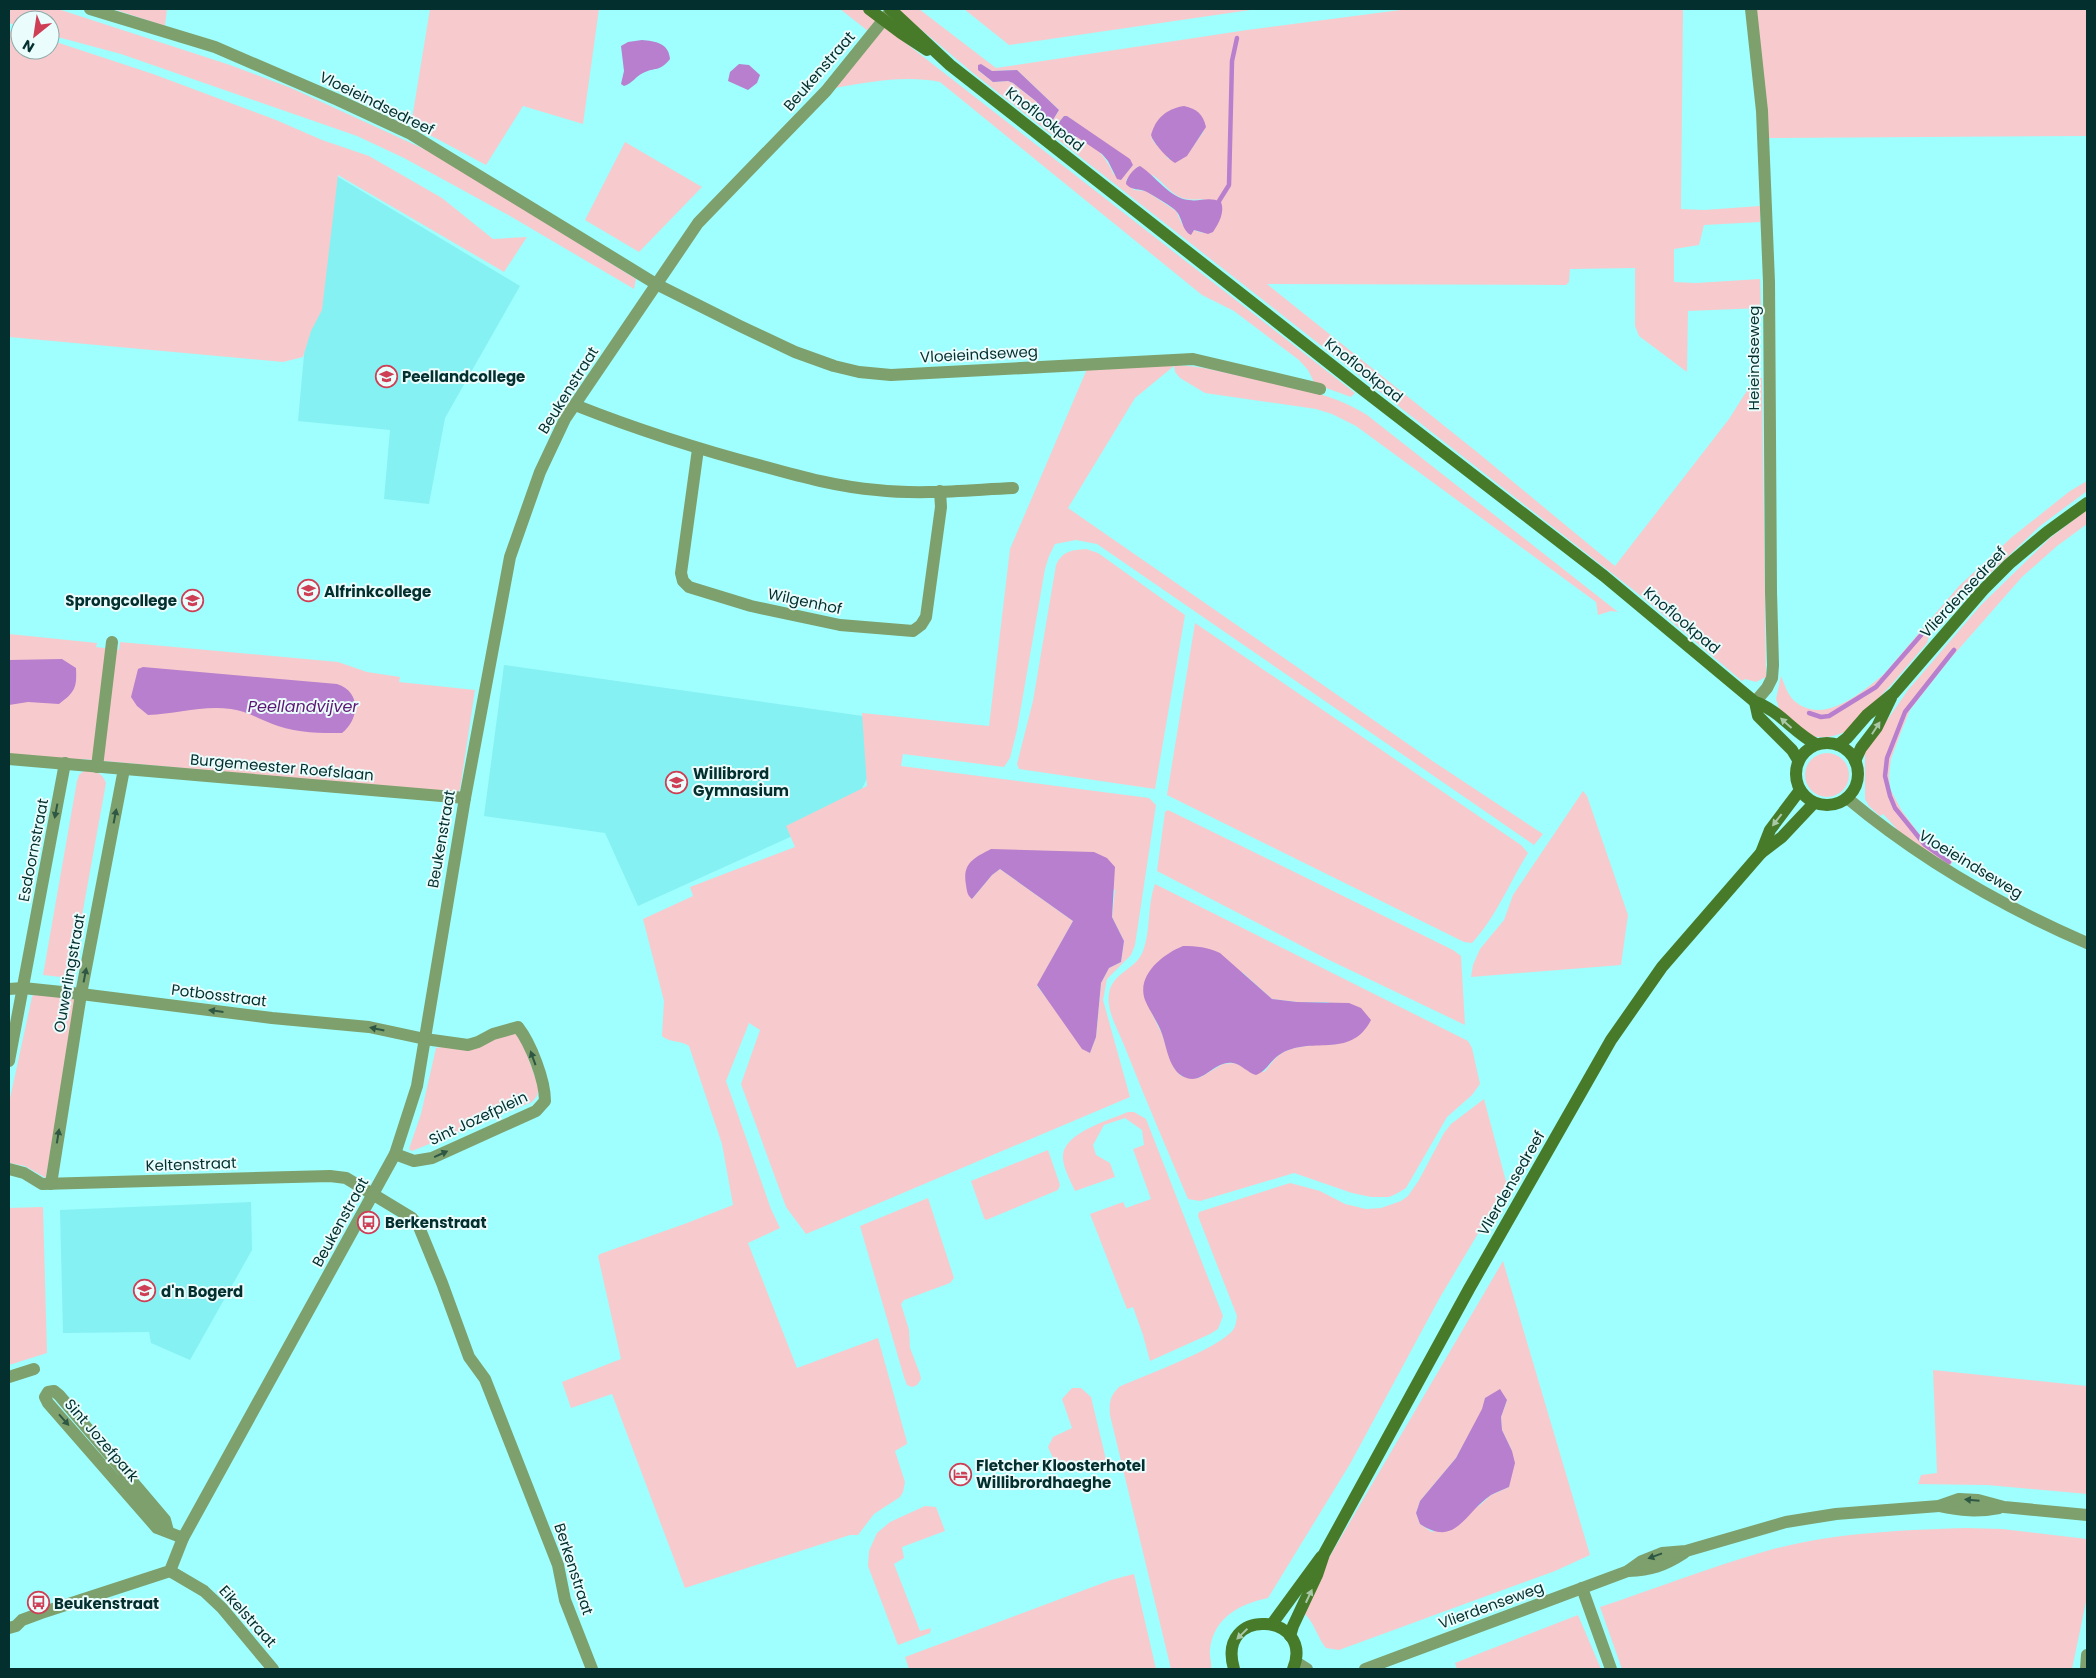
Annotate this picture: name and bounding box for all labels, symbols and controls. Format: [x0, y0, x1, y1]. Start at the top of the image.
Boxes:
north arrow [10, 10, 60, 60]
street label: Beukenstraat [778, 27, 860, 115]
text: N [19, 35, 38, 58]
street label: Vloeieindsedreef [316, 66, 438, 140]
street label: Knoflookpad [1001, 82, 1089, 156]
street label: Heieindseweg [1743, 306, 1764, 410]
street label: Knoflookpad [1320, 333, 1408, 407]
street label: Vloeieindseweg [920, 340, 1038, 368]
street label: Beukenstraat [533, 342, 603, 438]
school or university icon: Peellandcollege [374, 364, 398, 388]
place label: Peellandcollege [402, 366, 525, 387]
street label: Vlierdensedreef [1915, 542, 2011, 642]
school or university icon: Alfrinkcollege [296, 579, 320, 603]
place label: Alfrinkcollege [324, 581, 431, 602]
street label: Knoflookpad [1639, 582, 1725, 658]
street label: Wilgenhof [766, 583, 844, 619]
school or university icon: Sprongcollege [181, 588, 205, 612]
place label: Sprongcollege [65, 590, 177, 611]
water label: Peellandvijver [248, 695, 359, 718]
one-way arrow [1780, 717, 1792, 729]
one-way arrow [1871, 721, 1880, 734]
street label: Burgemeester Roefslaan [189, 749, 375, 785]
place label: Willibrord Gymnasium [693, 763, 789, 801]
school or university icon: Willibrord Gymnasium [665, 770, 689, 794]
street label: Beukenstraat [422, 788, 460, 890]
street label: Esdoornstraat [13, 797, 53, 903]
one-way arrow [52, 804, 60, 820]
one-way arrow [111, 808, 119, 823]
one-way arrow [1772, 813, 1783, 826]
street label: Vloeieindseweg [1915, 825, 2027, 903]
street label: Ouwerlingstraat [48, 912, 90, 1034]
one-way arrow [81, 967, 89, 983]
street label: Potbosstraat [170, 979, 268, 1011]
one-way arrow [207, 1007, 223, 1015]
one-way arrow [369, 1024, 385, 1032]
one-way arrow [529, 1051, 536, 1066]
street label: Sint Jozefplein [425, 1086, 531, 1150]
one-way arrow [55, 1127, 63, 1143]
street label: Vlierdensedreef [1472, 1127, 1550, 1239]
one-way arrow [434, 1150, 448, 1158]
street label: Keltenstraat [145, 1152, 237, 1176]
street label: Beukenstraat [307, 1173, 373, 1271]
bus stop icon: Berkenstraat [357, 1210, 381, 1234]
place label: Berkenstraat [385, 1212, 487, 1233]
school or university icon: d'n Bogerd [133, 1279, 157, 1303]
place label: d'n Bogerd [161, 1281, 243, 1302]
street label: Sint Jozefpark [60, 1394, 144, 1486]
one-way arrow [59, 1414, 70, 1427]
place label: Fletcher Kloosterhotel Willibrordhaeghe [976, 1455, 1146, 1493]
hotel icon: Fletcher Kloosterhotel Willibrordhaeghe [948, 1462, 972, 1486]
one-way arrow [1963, 1495, 1979, 1503]
street label: Berkenstraat [549, 1520, 599, 1618]
one-way arrow [1647, 1552, 1662, 1560]
street label: Vlierdenseweg [1436, 1576, 1546, 1634]
street label: Eikelstraat [215, 1580, 281, 1652]
one-way arrow [1305, 1589, 1313, 1603]
bus stop icon: Beukenstraat [26, 1591, 50, 1615]
place label: Beukenstraat [54, 1593, 159, 1614]
one-way arrow [1235, 1628, 1248, 1639]

